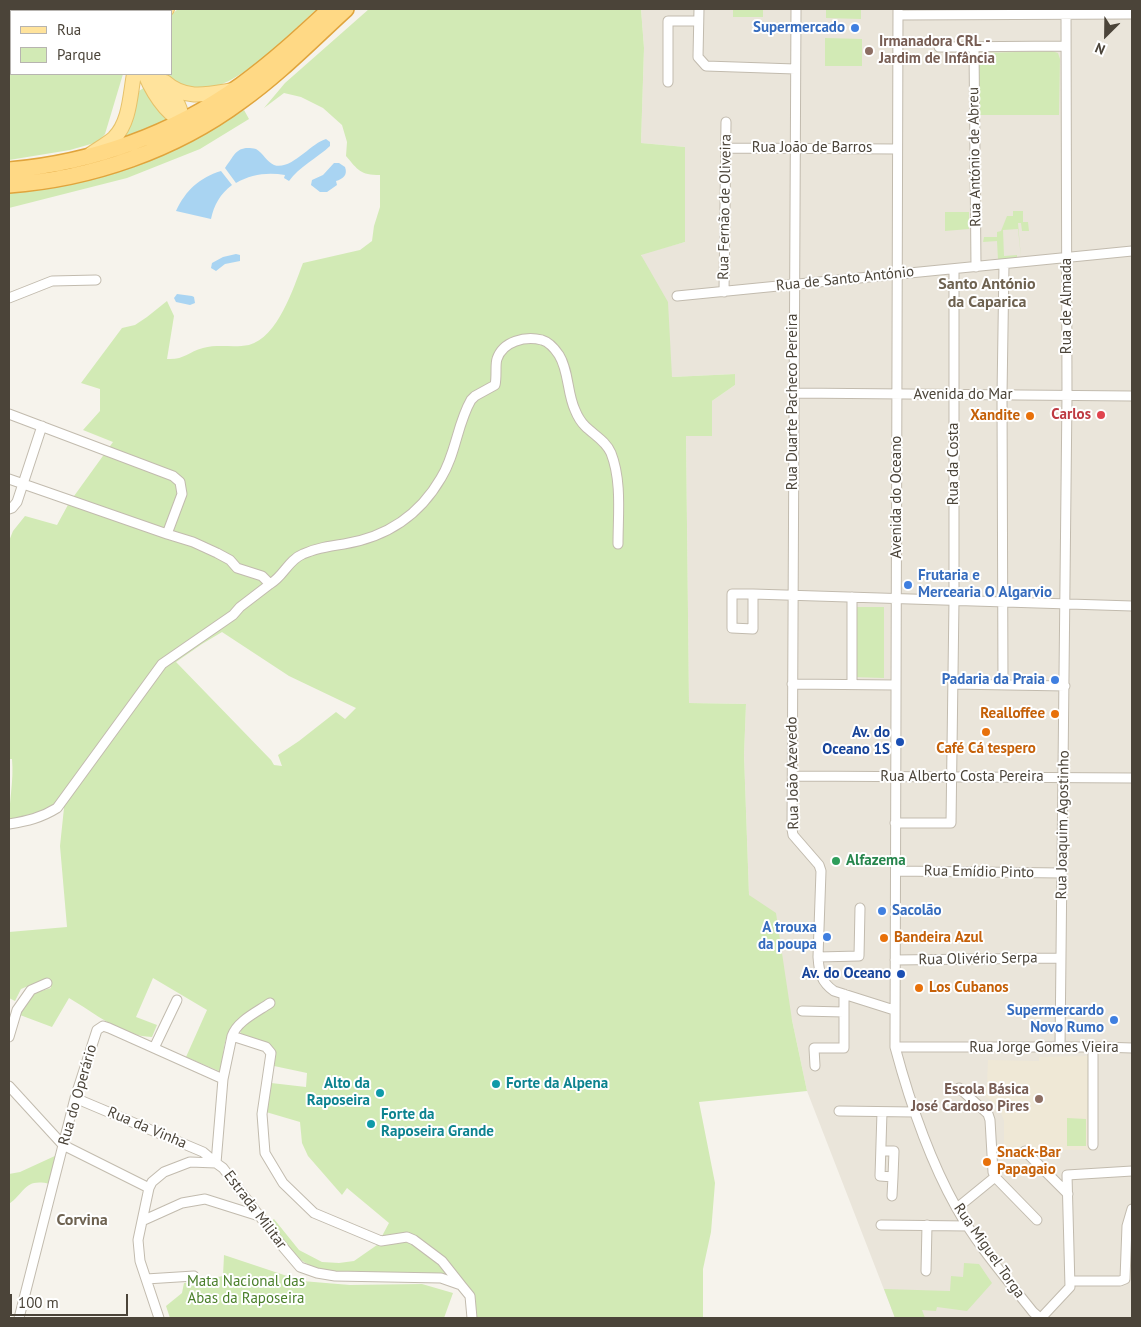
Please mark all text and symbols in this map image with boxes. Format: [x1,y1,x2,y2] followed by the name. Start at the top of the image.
[10,10,172,75] legend
[1081,10,1131,60] north arrow
[753,19,845,37] place label: Supermercado
[57,20,81,39] text: Rua
[849,22,861,34] marker: Supermercado
[879,33,995,68] place label: Irmanadora CRL - Jardim de Infância
[1092,39,1108,59] text: N
[57,45,101,64] text: Parque
[863,45,875,57] marker: Irmanadora CRL - Jardim de Infância
[965,87,985,227] street label: Rua António de Abreu
[715,134,735,280] street label: Rua Fernão de Oliveira
[752,139,872,157] street label: Rua João de Barros
[1058,258,1076,354] street label: Rua de Almada
[775,263,915,295] street label: Rua de Santo António
[938,274,1036,312] district label: Santo António da Caparica
[784,314,802,490] street label: Rua Duarte Pacheco Pereira
[913,386,1013,404] street label: Avenida do Mar
[1051,406,1091,424] place label: Carlos
[970,407,1020,425] place label: Xandite
[1095,409,1107,421] marker: Carlos
[1024,410,1036,422] marker: Xandite
[945,423,963,505] street label: Rua da Costa
[888,436,906,558] street label: Avenida do Oceano
[918,567,1052,602] place label: Frutaria e Mercearia O Algarvio
[902,579,914,591] marker: Frutaria e Mercearia O Algarvio
[942,671,1045,689] place label: Padaria da Praia
[1049,674,1061,686] marker: Padaria da Praia
[980,705,1045,723] place label: Realloffee
[1049,708,1061,720] marker: Realloffee
[783,716,803,830] street label: Rua João Azevedo
[822,724,890,759] place label: Av. do Oceano 1S
[980,726,992,738] marker: Café Cá tespero
[894,736,906,748] marker: Av. do Oceano 1S
[936,740,1036,758] place label: Café Cá tespero
[1053,750,1073,900] street label: Rua Joaquim Agostinho
[880,768,1044,786] street label: Rua Alberto Costa Pereira
[846,852,906,870] place label: Alfazema
[830,855,842,867] marker: Alfazema
[924,862,1034,882] street label: Rua Emídio Pinto
[892,902,942,920] place label: Sacolão
[876,905,888,917] marker: Sacolão
[758,919,817,954] place label: A trouxa da poupa
[894,929,983,947] place label: Bandeira Azul
[821,931,833,943] marker: A trouxa da poupa
[878,932,890,944] marker: Bandeira Azul
[918,949,1038,969] street label: Rua Olivério Serpa
[802,965,891,983] place label: Av. do Oceano
[895,968,907,980] marker: Av. do Oceano
[929,979,1009,997] place label: Los Cubanos
[913,982,925,994] marker: Los Cubanos
[1007,1002,1104,1037] place label: Supermercardo Novo Rumo
[1108,1014,1120,1026] marker: Supermercardo Novo Rumo
[969,1039,1119,1057] street label: Rua Jorge Gomes Vieira
[55,1042,101,1148] street label: Rua do Operário
[307,1075,370,1110] place label: Alto da Raposeira
[506,1075,608,1093] place label: Forte da Alpena
[490,1078,502,1090] marker: Forte da Alpena
[911,1081,1029,1116] place label: Escola Básica José Cardoso Pires
[374,1087,386,1099] marker: Alto da Raposeira
[1033,1093,1045,1105] marker: Escola Básica José Cardoso Pires
[105,1103,189,1153] street label: Rua da Vinha
[381,1106,494,1141] place label: Forte da Raposeira Grande
[365,1118,377,1130] marker: Forte da Raposeira Grande
[997,1144,1061,1179] place label: Snack-Bar Papagaio
[981,1156,993,1168] marker: Snack-Bar Papagaio
[220,1167,290,1253] street label: Estrada Militar
[950,1200,1028,1302] street label: Rua Miguel Torga
[56,1210,108,1230] district label: Corvina
[187,1273,305,1308] park label: Mata Nacional das Abas da Raposeira
[12,1284,130,1316] scale bar
[18,1293,59,1312] text: 100 m

